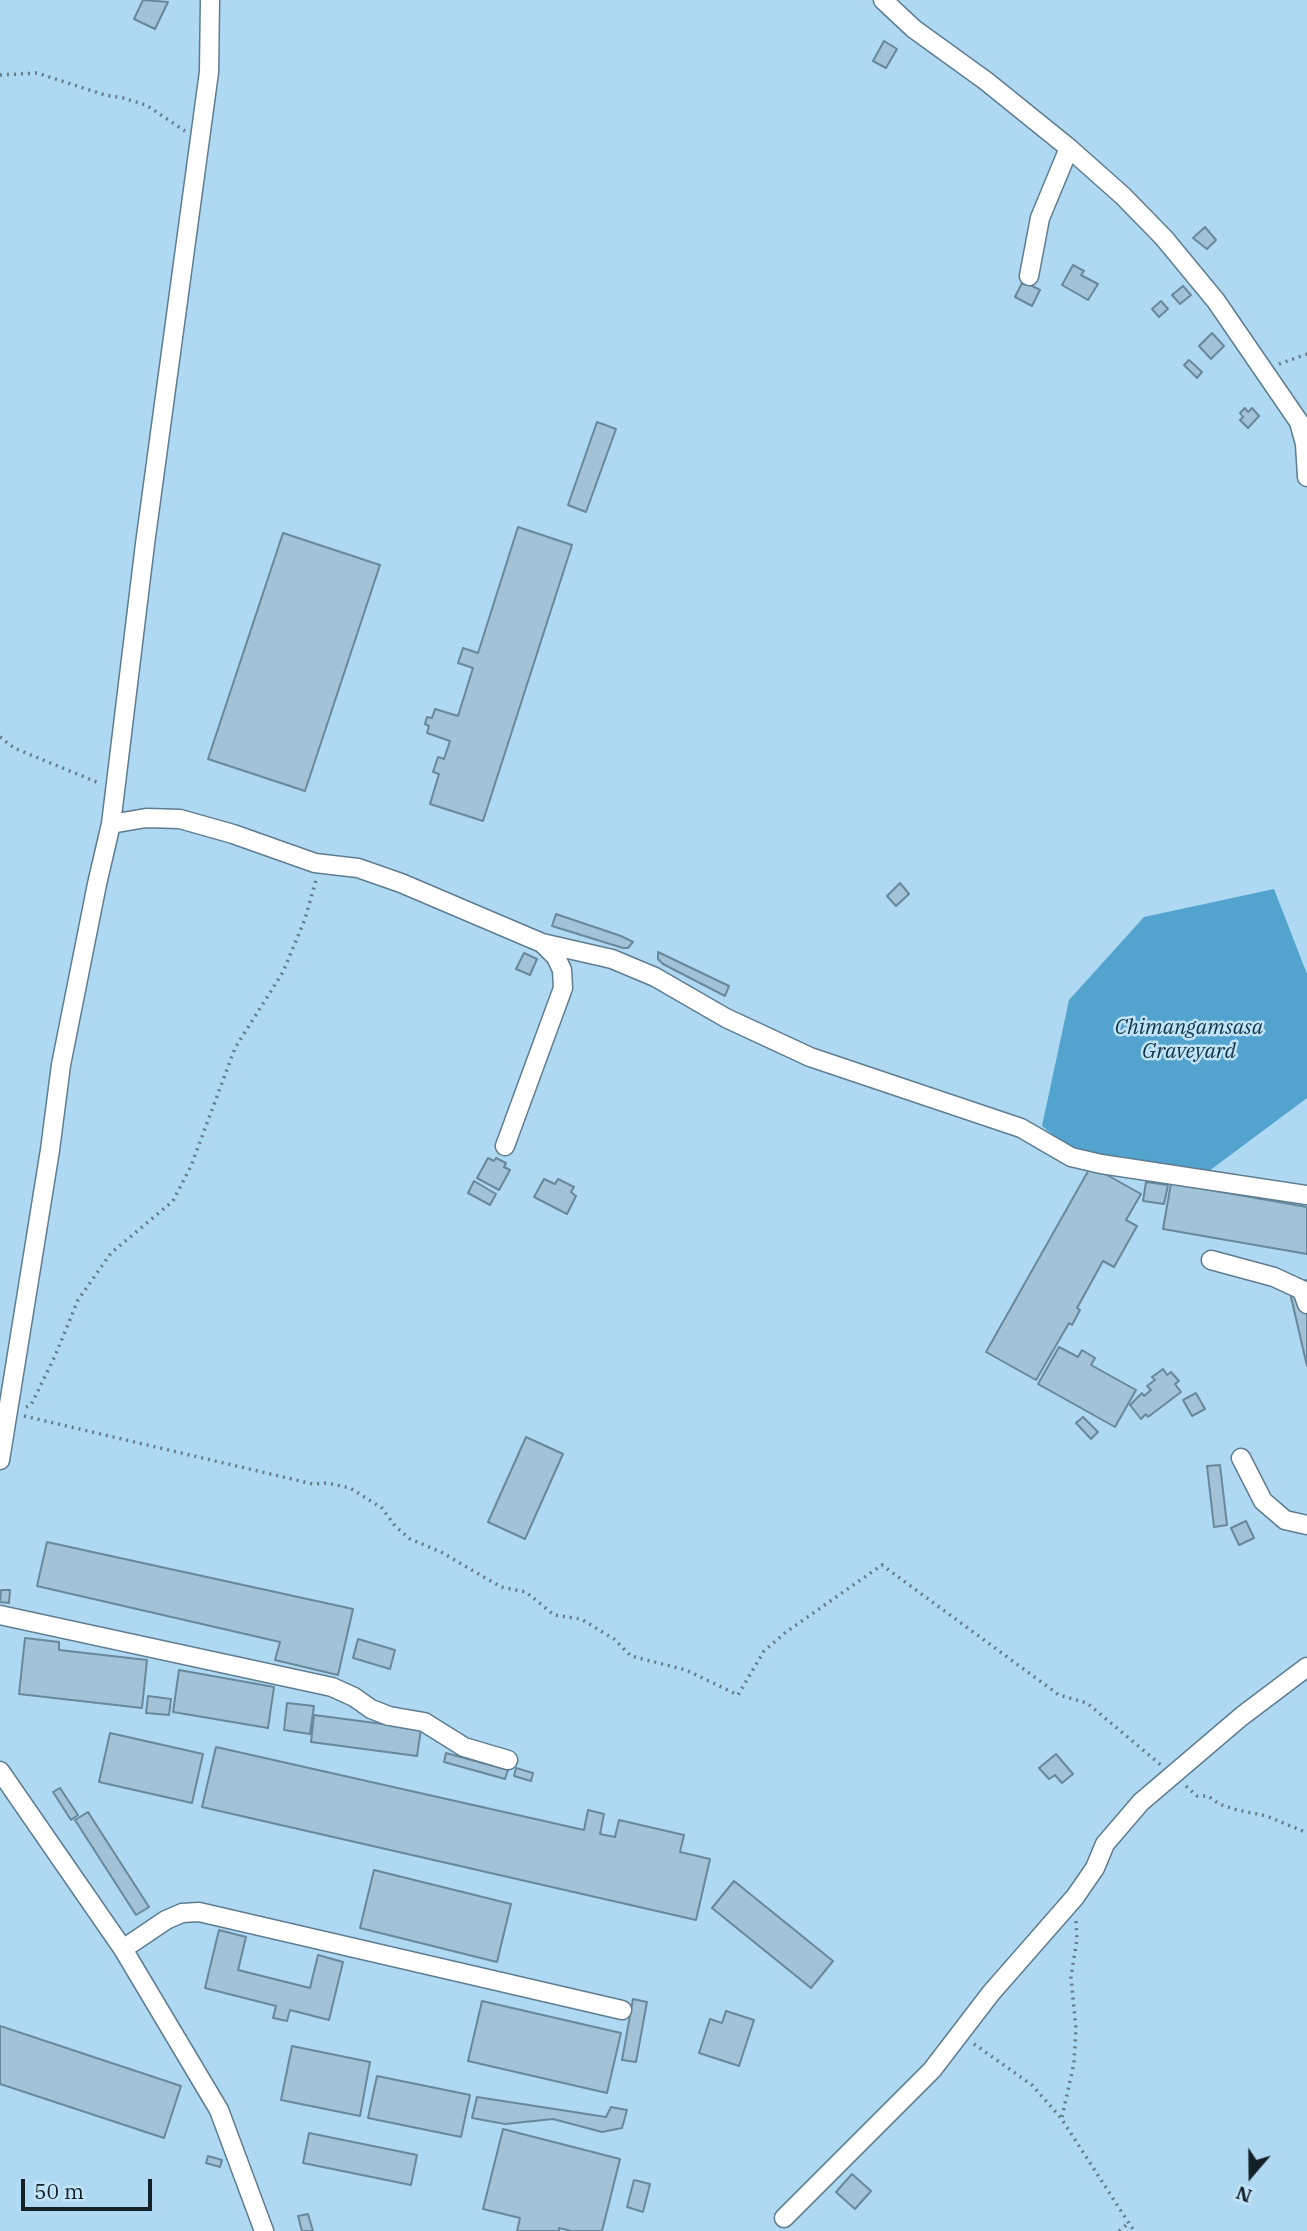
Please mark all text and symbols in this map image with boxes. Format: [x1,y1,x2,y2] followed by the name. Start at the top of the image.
[1115,1015,1263,1065] park label: Chimangamsasa Graveyard
[1216,2140,1286,2210] north arrow
[24,2164,156,2208] scale bar
[34,2177,84,2205] text: 50 m
[1233,2181,1255,2209] text: N

